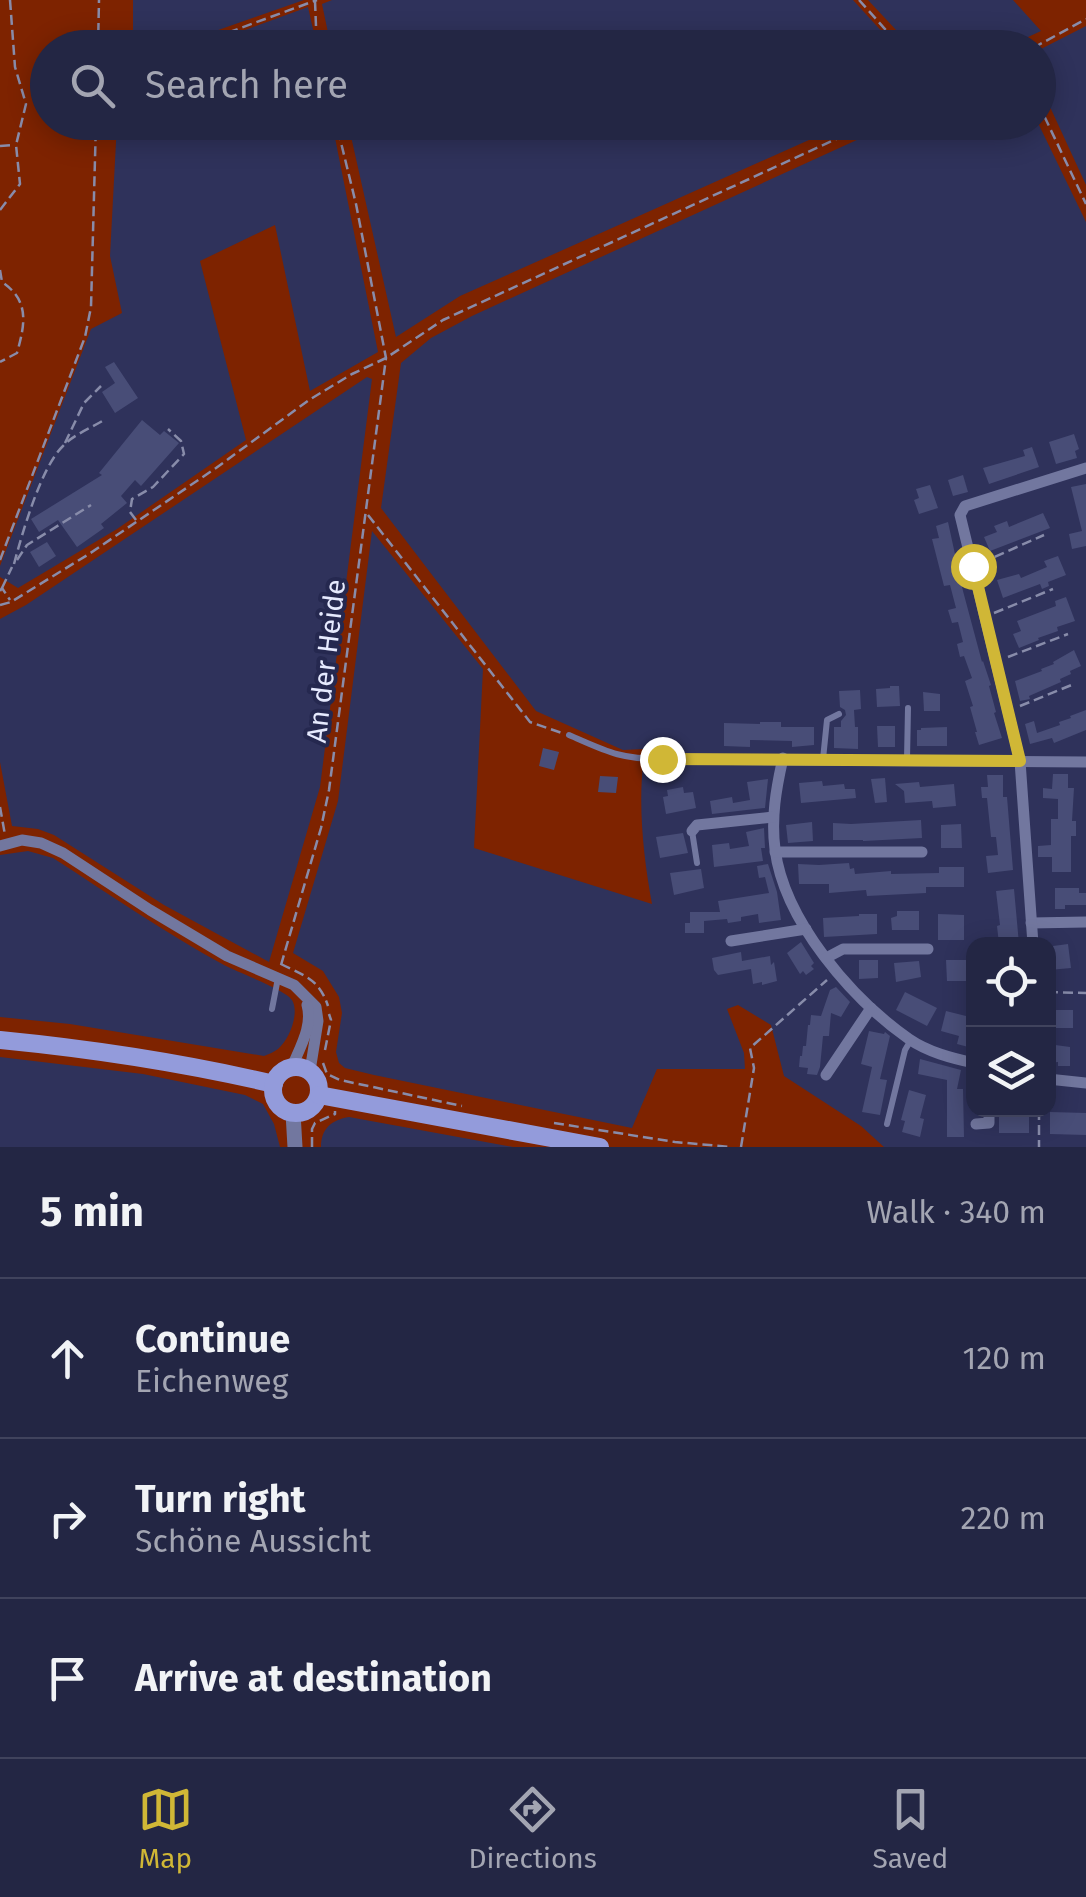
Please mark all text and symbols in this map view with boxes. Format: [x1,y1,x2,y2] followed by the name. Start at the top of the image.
[30,30,1056,140] search box
[65,58,120,113] icon: search
[145,62,348,108] text: Search here
[951,544,997,590] route start
[300,577,352,745] street label: An der Heide
[640,737,686,783] route end
[966,937,1056,1117] map controls
[966,937,1056,1027] button: locate
[966,1027,1056,1117] button: layers
[40,1187,144,1237] text: 5 min
[866,1193,1046,1231] text: Walk · 340 m
[135,1316,290,1362] text: Continue
[40,1331,95,1386] icon: ahead
[963,1339,1046,1377] text: 120 m
[135,1362,288,1400] text: Eichenweg
[135,1476,305,1522] text: Turn right
[40,1491,95,1546] icon: right
[961,1499,1046,1537] text: 220 m
[135,1522,371,1560] text: Schöne Aussicht
[40,1651,95,1706] icon: arrive
[135,1655,492,1701] text: Arrive at destination
[138,1782,193,1875] tab: Map
[468,1782,597,1875] tab: Directions
[872,1782,948,1875] tab: Saved

